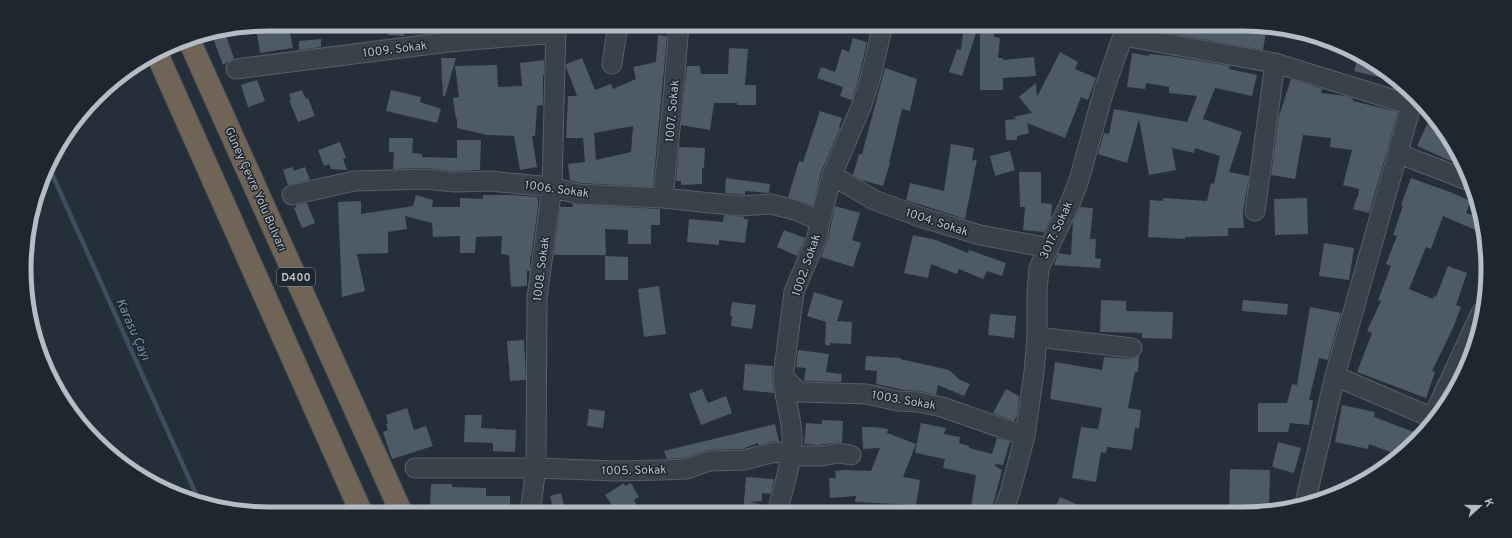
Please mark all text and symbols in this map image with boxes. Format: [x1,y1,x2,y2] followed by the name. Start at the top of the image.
[362,38,428,62] street label: 1009. Sokak
[662,79,684,143] street label: 1007. Sokak
[220,125,290,254] street label: Güney Çevre Yolu Bulvarı
[524,178,590,202] street label: 1006. Sokak
[1037,199,1077,262] street label: 3017. Sokak
[903,205,970,241] street label: 1004. Sokak
[789,232,825,299] street label: 1002. Sokak
[530,236,554,302] street label: 1008. Sokak
[277,268,315,286] road number: D400
[111,296,153,364] water label: Karasu Çayı
[870,387,937,414] street label: 1003. Sokak
[601,462,667,480] street label: 1005. Sokak
[1460,486,1500,526] north arrow
[1480,497,1496,509] text: K

